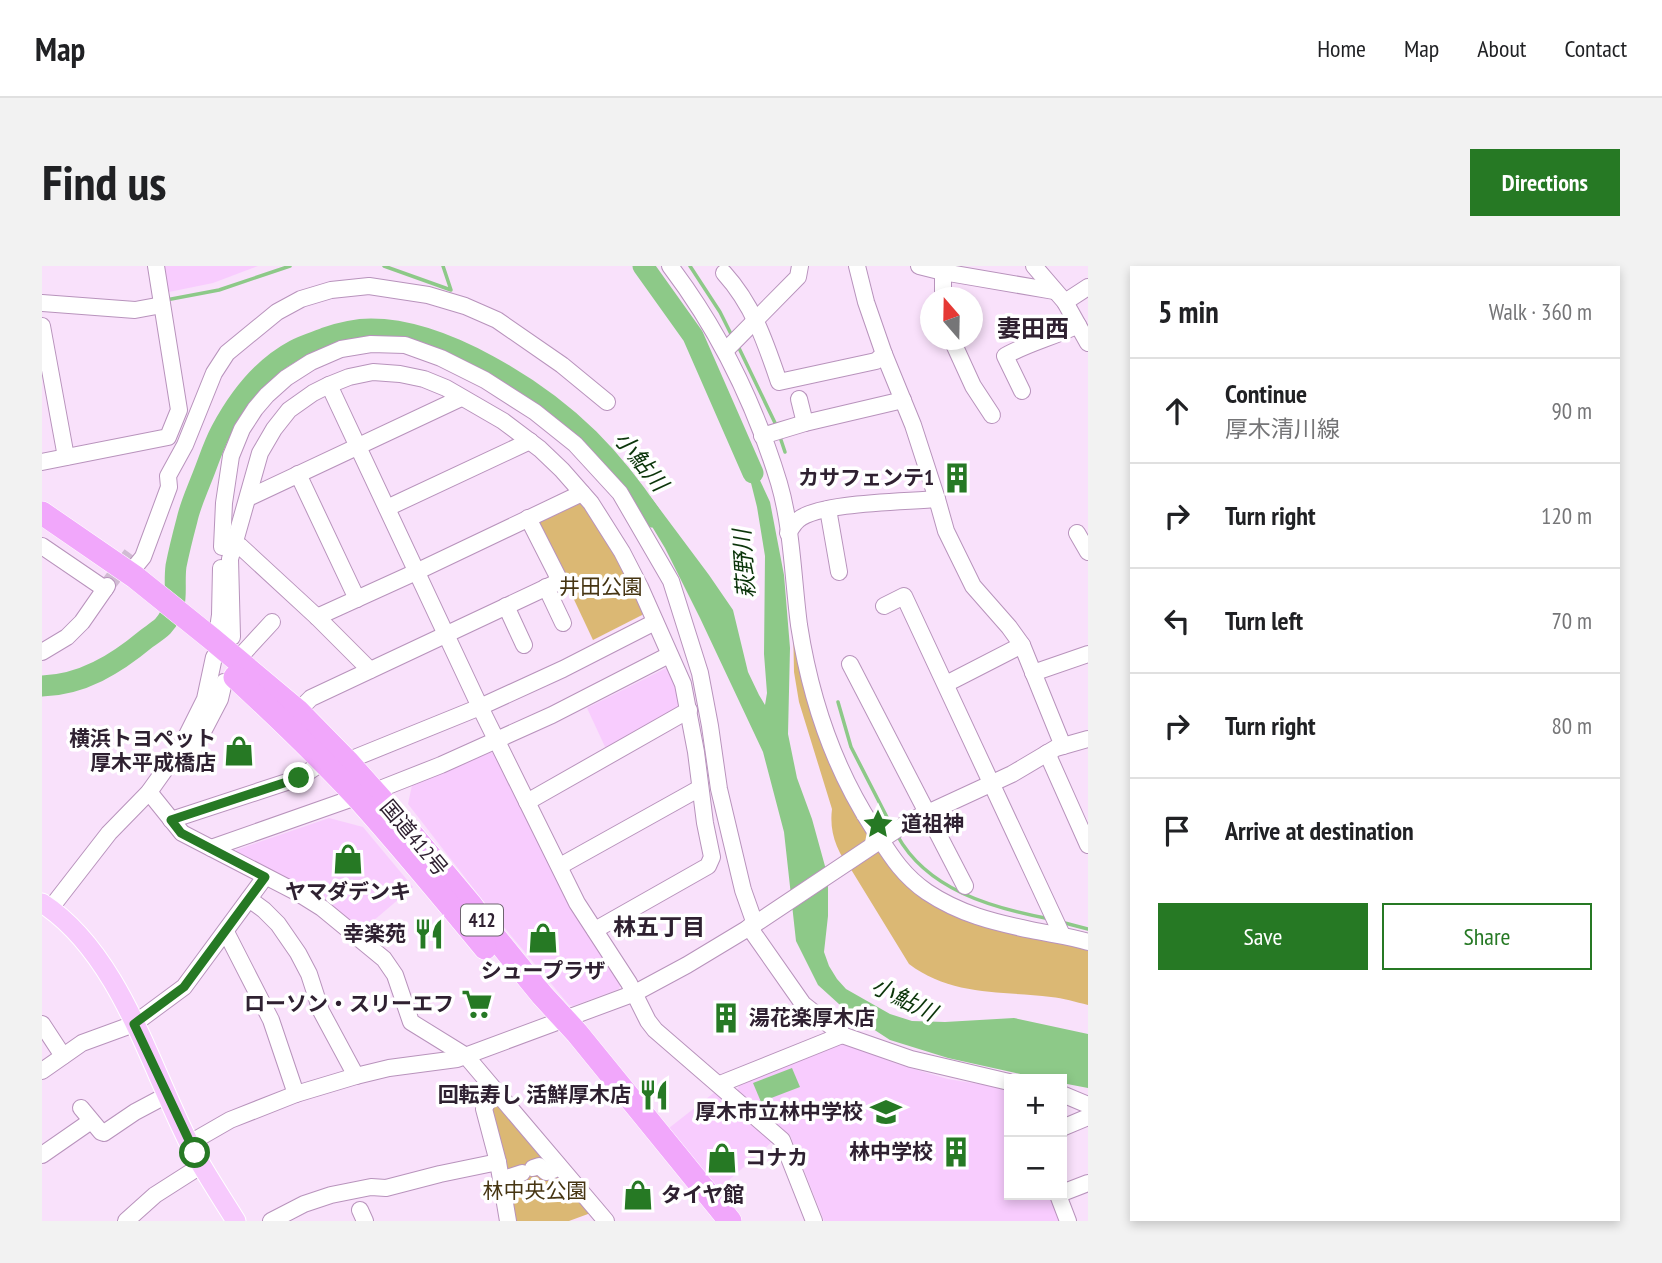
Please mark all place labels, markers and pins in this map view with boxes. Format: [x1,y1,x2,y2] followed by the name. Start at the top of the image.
[940,461,974,495] building icon: カサフェンテ1
[798,464,934,491] place label: カサフェンテ1
[69,725,216,776] place label: 横浜トヨペット 厚木平成橋店
[222,734,256,768] shop icon: 横浜トヨペット 厚木平成橋店
[861,807,895,841] place icon: 道祖神
[901,810,964,837] place label: 道祖神
[331,842,365,876] shop icon: ヤマダデンキ
[285,878,411,905] place label: ヤマダデンキ
[412,917,446,951] restaurant icon: 幸楽苑
[343,920,406,947] place label: 幸楽苑
[526,921,560,955] shop icon: シュープラザ
[481,957,605,984] place label: シュープラザ
[460,987,494,1021] supermarket icon: ローソン・スリーエフ
[244,990,454,1017] place label: ローソン・スリーエフ
[709,1001,743,1035] building icon: 湯花楽厚木店
[749,1004,875,1031] place label: 湯花楽厚木店
[637,1078,671,1112] restaurant icon: 回転寿し 活鮮厚木店
[438,1081,631,1108] place label: 回転寿し 活鮮厚木店
[869,1095,903,1129] school or university icon: 厚木市立林中学校
[695,1098,863,1125] place label: 厚木市立林中学校
[939,1135,973,1169] building icon: 林中学校
[849,1138,933,1165] place label: 林中学校
[705,1141,739,1175] shop icon: コナカ
[745,1144,808,1171] place label: コナカ
[621,1178,655,1212] shop icon: タイヤ館
[661,1181,744,1208] place label: タイヤ館

